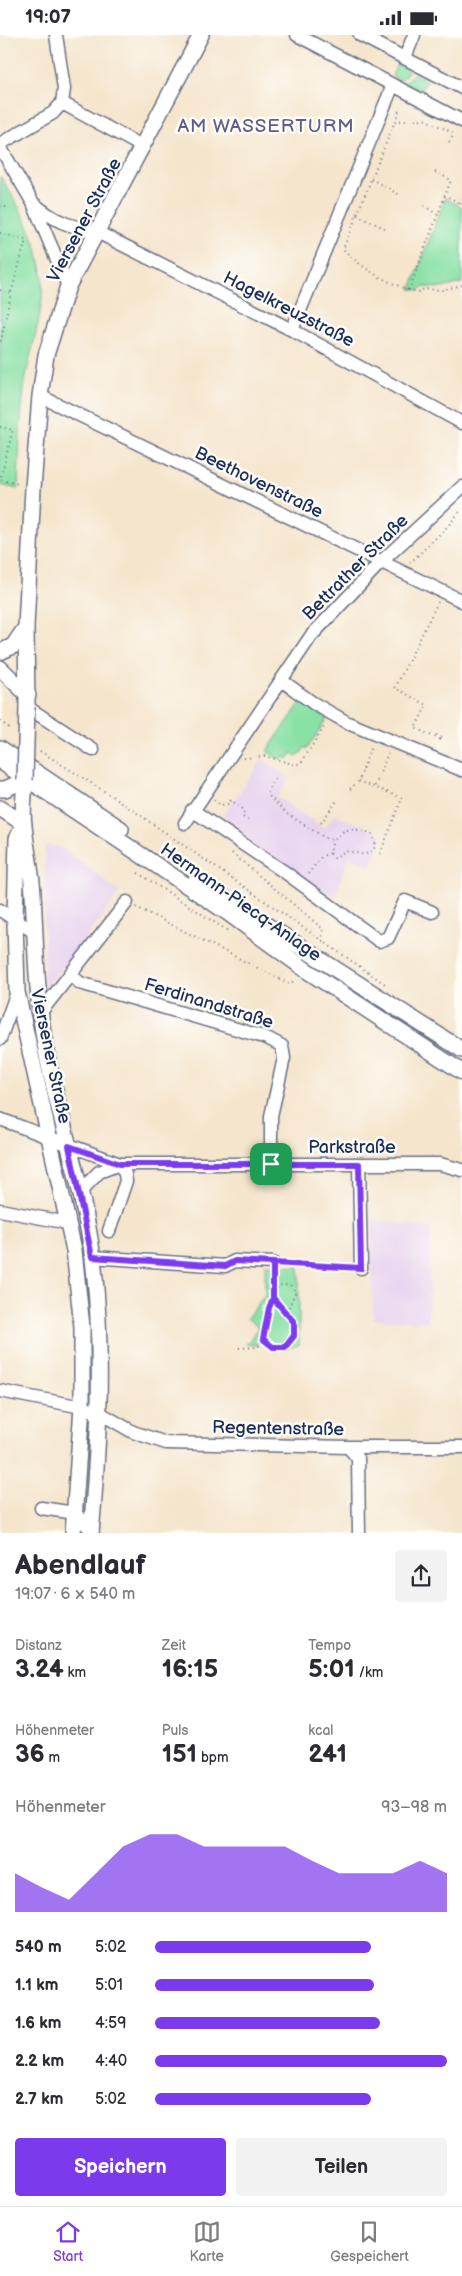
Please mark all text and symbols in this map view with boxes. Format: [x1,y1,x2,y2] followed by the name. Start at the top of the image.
[25,6,71,29] text: 19:07
[177,115,355,138] district label: AM WASSERTURM
[43,154,126,286] street label: Viersener Straße
[220,267,358,352] street label: Hagelkreuzstraße
[191,442,327,523] street label: Beethovenstraße
[298,510,413,625] street label: Bettrather Straße
[156,839,325,966] street label: Hermann-Piecq-Anlage
[142,974,276,1033] street label: Ferdinandstraße
[26,987,75,1126] street label: Viersener Straße
[308,1137,396,1158] street label: Parkstraße
[250,1143,292,1185] pin
[257,1150,285,1178] icon: arrive
[212,1417,344,1440] street label: Regentenstraße
[15,1549,146,1582] text: Abendlauf
[395,1550,447,1602] button: share
[15,1585,135,1604] text: 19:07 · 6 × 540 m
[15,1637,62,1654] text: Distanz
[162,1637,186,1654] text: Zeit
[308,1637,351,1654] text: Tempo
[15,1654,64,1685] text: 3.24
[162,1654,218,1685] text: 16:15
[308,1654,355,1685] text: 5:01
[64,1664,86,1681] text: km
[355,1664,383,1681] text: /km
[15,1722,94,1739] text: Höhenmeter
[162,1722,188,1739] text: Puls
[308,1722,333,1739] text: kcal
[15,1739,45,1770] text: 36
[162,1739,197,1770] text: 151
[308,1739,347,1770] text: 241
[45,1749,60,1766] text: m
[197,1749,229,1766] text: bpm
[15,1798,105,1817] text: Höhenmeter
[381,1798,447,1817] text: 93–98 m
[15,1938,62,1957] text: 540 m
[95,1938,126,1957] text: 5:02
[15,1976,58,1995] text: 1.1 km
[95,1976,123,1995] text: 5:01
[15,2014,61,2033] text: 1.6 km
[95,2014,126,2033] text: 4:59
[15,2052,64,2071] text: 2.2 km
[95,2052,127,2071] text: 4:40
[15,2090,63,2109] text: 2.7 km
[95,2090,126,2109] text: 5:02
[15,2138,226,2196] button: Speichern
[236,2138,447,2196] button: Teilen
[53,2218,83,2265] tab: Start
[190,2218,224,2265] tab: Karte
[330,2218,409,2265] tab: Gespeichert

